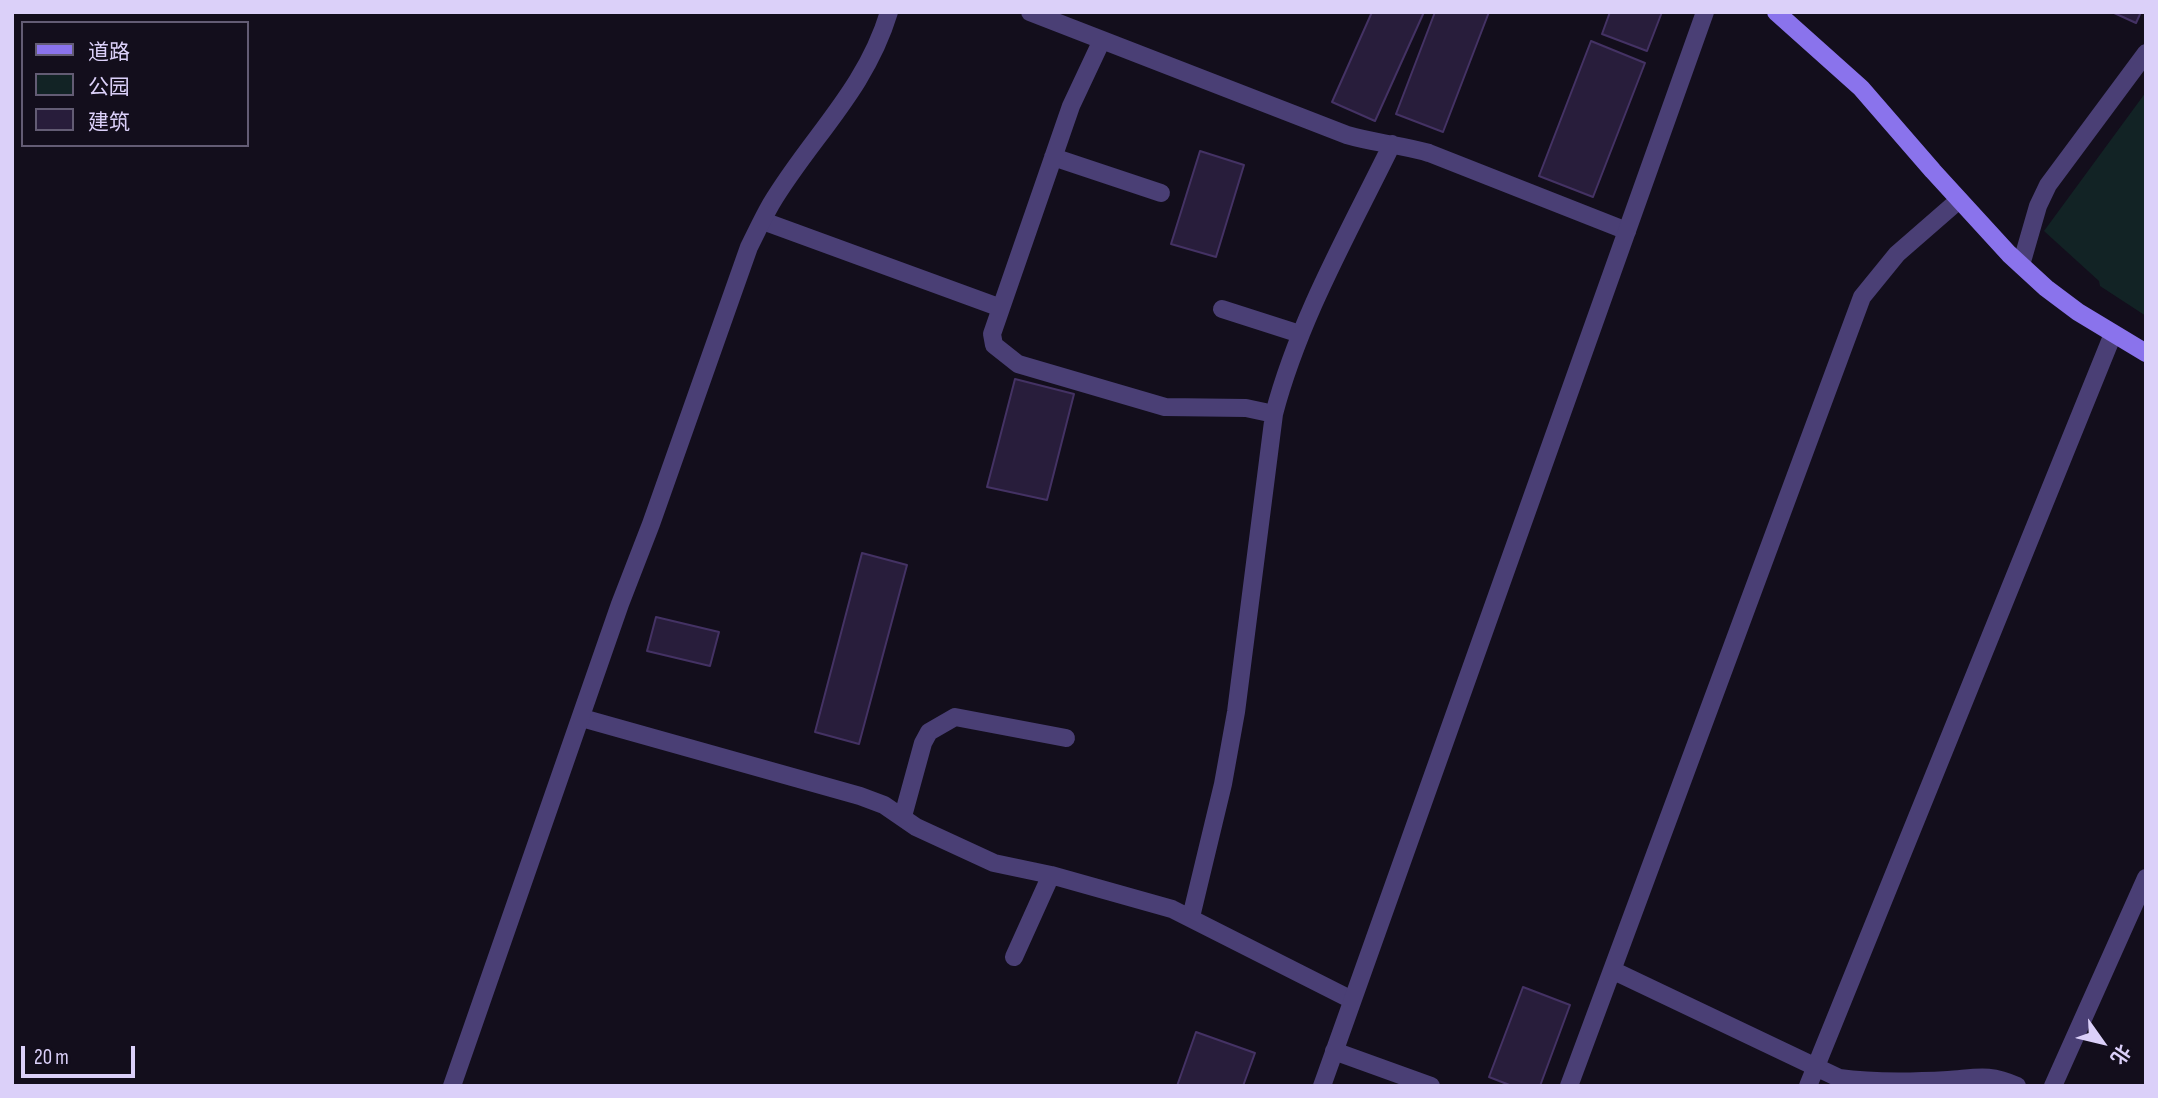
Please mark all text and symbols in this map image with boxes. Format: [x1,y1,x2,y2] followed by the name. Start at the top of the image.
[21,21,248,147] legend
[88,40,130,65] text: 道路
[88,75,130,100] text: 公园
[88,110,130,135] text: 建筑
[2067,1007,2137,1077] north arrow
[24,1032,138,1076] scale bar
[2105,1040,2135,1068] text: 北
[34,1045,69,1070] text: 20 m

